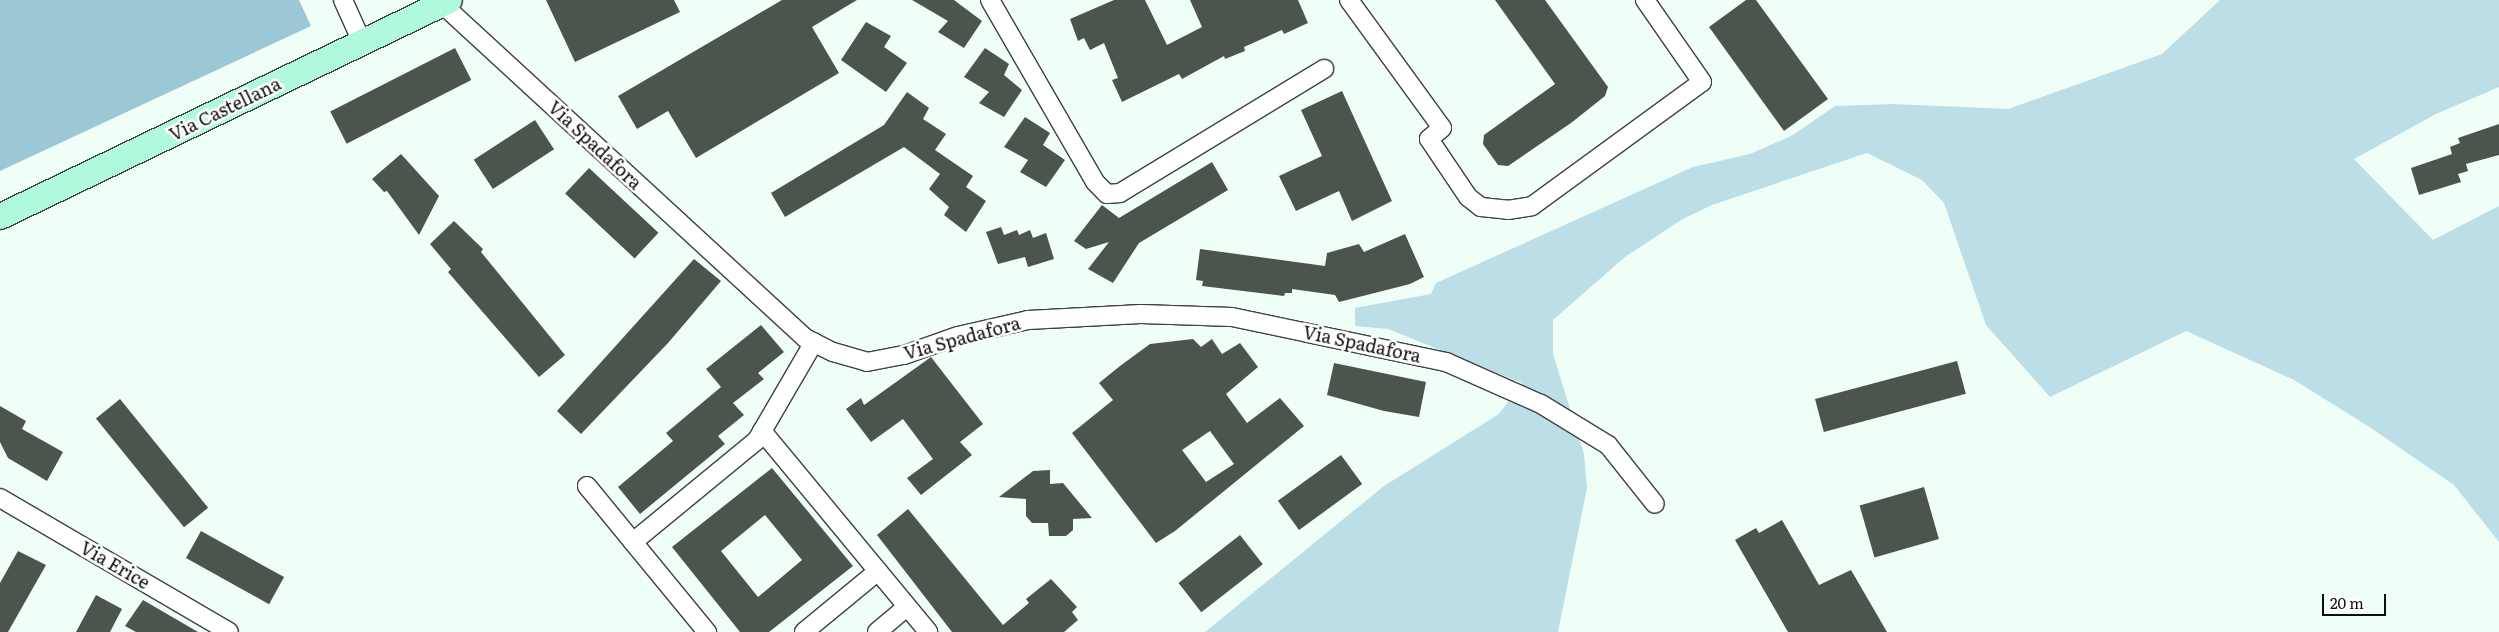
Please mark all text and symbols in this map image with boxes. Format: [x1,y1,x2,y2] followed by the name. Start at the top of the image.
[166,73,284,145] street label: Via Castellana
[544,96,646,194] street label: Via Spadafora
[901,312,1023,364] street label: Via Spadafora
[1301,321,1423,367] street label: Via Spadafora
[76,537,154,593] street label: Via Erice
[2324,584,2388,616] scale bar
[2330,591,2364,614] text: 20 m

